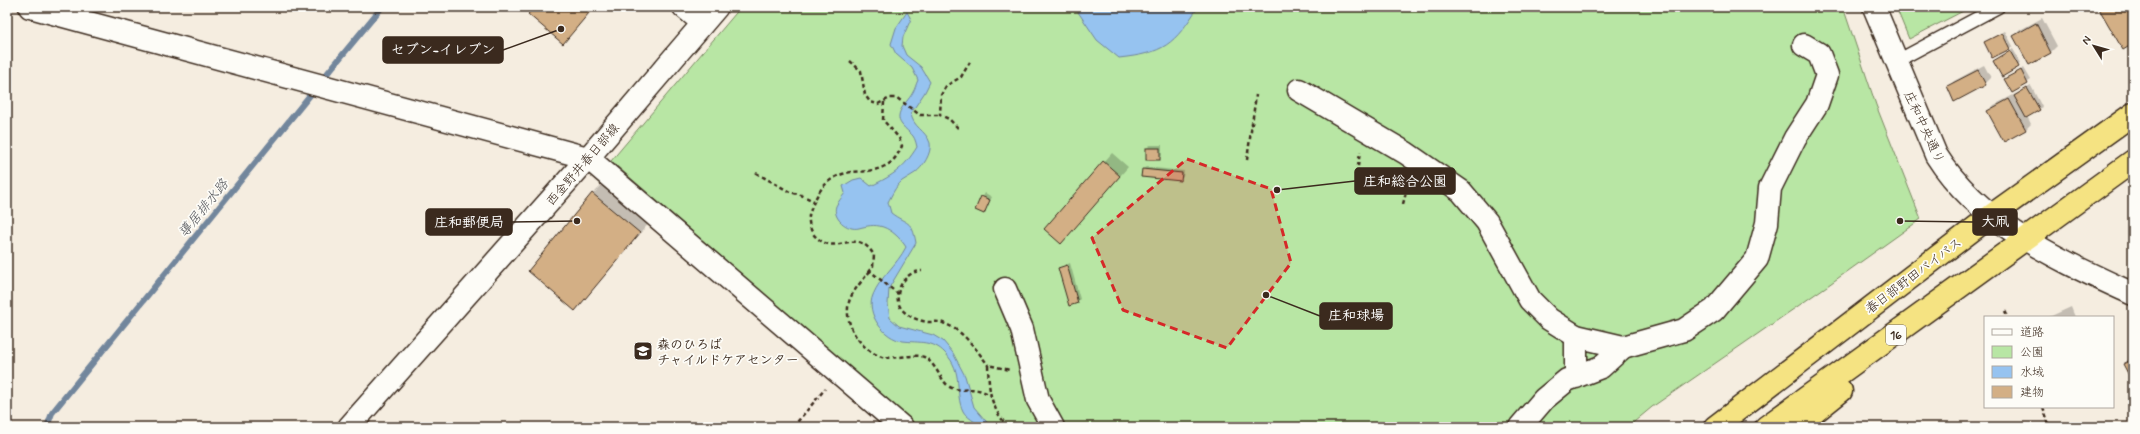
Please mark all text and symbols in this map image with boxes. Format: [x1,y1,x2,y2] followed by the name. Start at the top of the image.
[2074,26,2114,66] north arrow
[2079,33,2095,48] text: N
[383,37,503,63] callout: セブン-イレブン
[391,41,495,59] text: セブン-イレブン
[1899,89,1948,167] street label: 庄和中央通り
[543,119,624,210] street label: 西金野井春日部線
[1355,168,1455,194] callout: 庄和総合公園
[1363,173,1447,191] text: 庄和総合公園
[175,175,233,241] water label: 導居排水路
[426,209,512,235] callout: 庄和郵便局
[1973,209,2017,235] callout: 大凧
[1981,213,2009,231] text: 大凧
[434,214,504,232] text: 庄和郵便局
[1862,234,1966,318] street label: 春日部野田バイパス
[1320,303,1392,329] callout: 庄和球場
[1328,307,1384,325] text: 庄和球場
[1984,316,2114,408] legend
[1886,325,1906,345] road number: 16
[2020,325,2044,341] text: 道路
[657,337,799,369] place label: 森のひろば チャイルドケアセンター
[632,340,654,362] school or university icon: 森のひろば チャイルドケアセンター
[2020,345,2044,361] text: 公園
[2020,365,2044,381] text: 水域
[2020,385,2044,401] text: 建物

